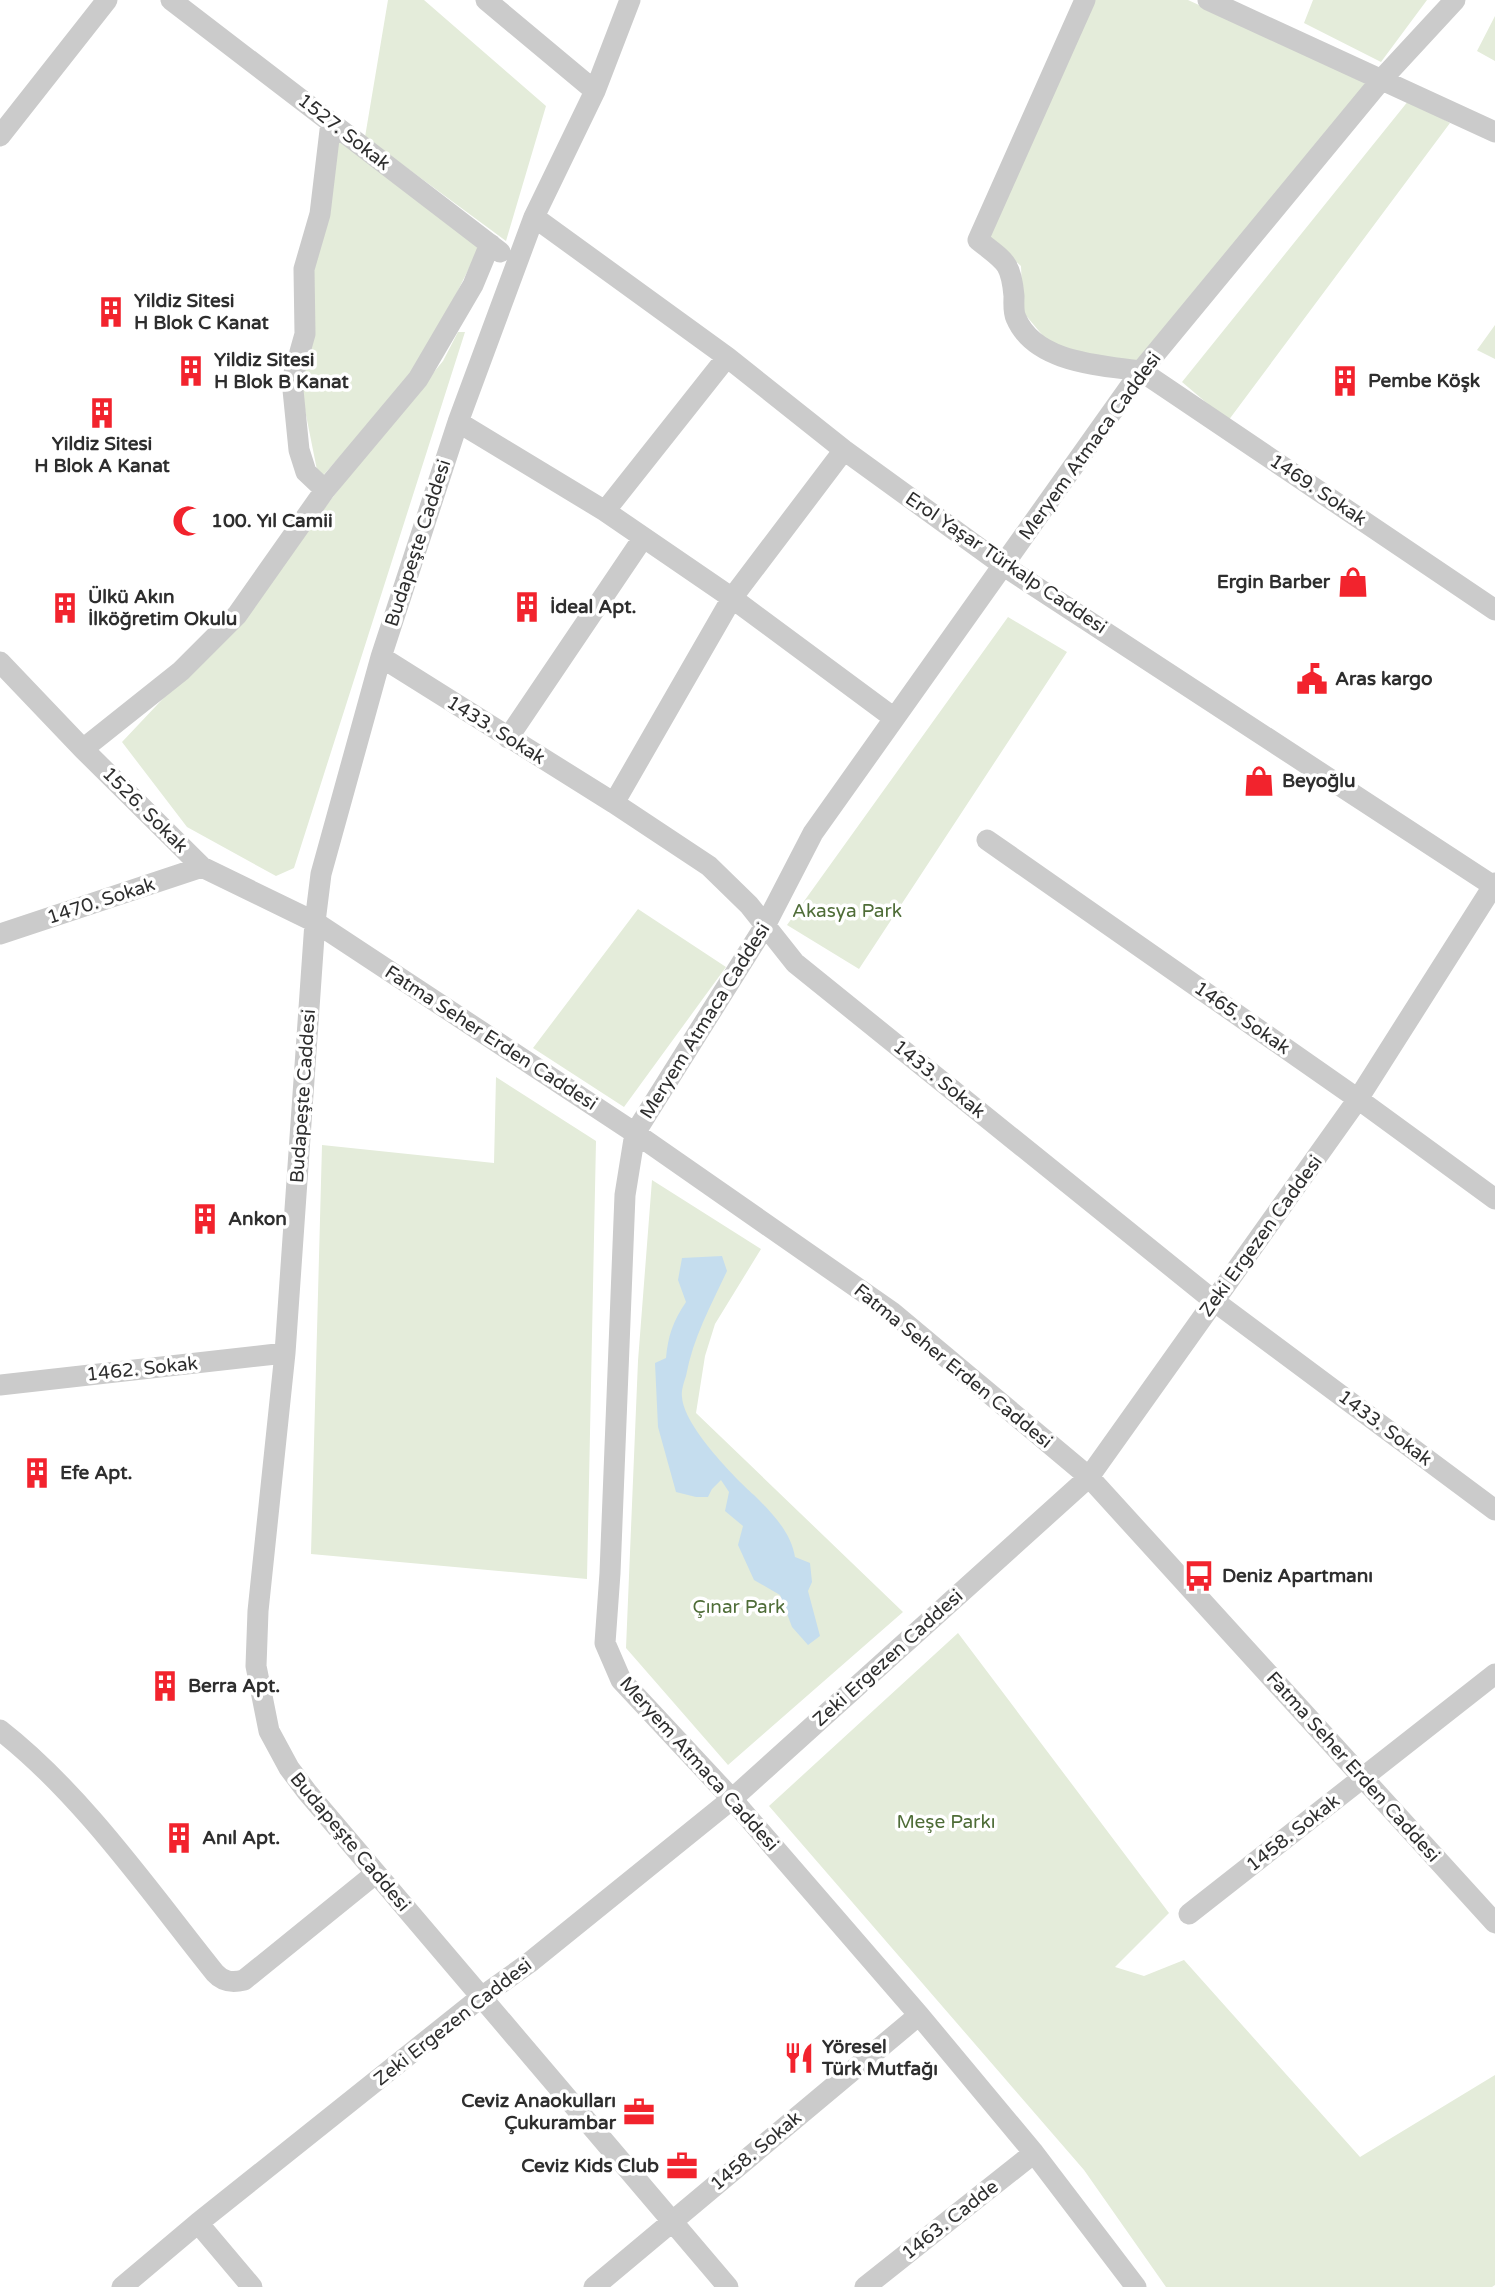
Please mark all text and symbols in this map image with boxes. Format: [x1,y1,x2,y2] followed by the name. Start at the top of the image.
[293,89,395,175] street label: 1527. Sokak
[134,290,269,334] place label: Yildiz Sitesi H Blok C Kanat
[94,295,128,329] building icon: Yildiz Sitesi H Blok C Kanat
[1014,348,1166,544] street label: Meryem Atmaca Caddesi
[214,349,349,393] place label: Yildiz Sitesi H Blok B Kanat
[174,354,208,388] building icon: Yildiz Sitesi H Blok B Kanat
[1328,364,1362,398] building icon: Pembe Köşk
[1368,370,1481,393] place label: Pembe Köşk
[85,396,119,430] building icon: Yildiz Sitesi H Blok A Kanat
[34,433,171,477] place label: Yildiz Sitesi H Blok A Kanat
[1265,450,1371,530] street label: 1469. Sokak
[381,457,455,629] street label: Budapeşte Caddesi
[901,487,1111,639] street label: Erol Yaşar Türkalp Caddesi
[171,504,205,538] mosque icon: 100. Yıl Camii
[211,510,333,532] place label: 100. Yıl Camii
[1336,565,1370,599] shop icon: Ergin Barber
[1217,571,1331,594] place label: Ergin Barber
[88,585,237,631] place label: Ülkü Akın İlköğretim Okulu
[510,590,544,624] building icon: İdeal Apt.
[48,591,82,625] building icon: Ülkü Akın İlköğretim Okulu
[550,596,636,619] place label: İdeal Apt.
[1295,662,1329,696] public building icon: Aras kargo
[1335,668,1432,691] place label: Aras kargo
[443,691,549,769] street label: 1433. Sokak
[98,763,192,857] street label: 1526. Sokak
[1242,764,1276,798] shop icon: Beyoğlu
[1282,770,1356,793] place label: Beyoğlu
[44,873,158,929] street label: 1470. Sokak
[792,900,902,922] park label: Akasya Park
[636,919,774,1123] street label: Meryem Atmaca Caddesi
[381,961,601,1115] street label: Fatma Seher Erden Caddesi
[1190,977,1294,1059] street label: 1465. Sokak
[286,1008,320,1184] street label: Budapeşte Caddesi
[889,1035,989,1123] street label: 1433. Sokak
[1195,1151,1327,1321] street label: Zeki Ergezen Caddesi
[188,1202,222,1236] building icon: Ankon
[228,1208,287,1230] place label: Ankon
[849,1279,1057,1453] street label: Fatma Seher Erden Caddesi
[85,1352,199,1386] street label: 1462. Sokak
[1334,1385,1436,1471] street label: 1433. Sokak
[20,1456,54,1490] building icon: Efe Apt.
[60,1462,133,1485] place label: Efe Apt.
[1182,1559,1216,1593] bus stop icon: Deniz Apartmanı
[1222,1565,1373,1588] place label: Deniz Apartmanı
[809,1585,967,1731] street label: Zeki Ergezen Caddesi
[693,1596,785,1618] park label: Çınar Park
[1262,1667,1444,1867] street label: Fatma Seher Erden Caddesi
[148,1669,182,1703] building icon: Berra Apt.
[615,1672,783,1856] street label: Meryem Atmaca Caddesi
[188,1675,280,1698] place label: Berra Apt.
[286,1768,414,1916] street label: Budapeşte Caddesi
[1242,1790,1344,1876] street label: 1458. Sokak
[897,1811,995,1833] park label: Meşe Parkı
[162,1821,196,1855] building icon: Anıl Apt.
[202,1827,280,1850] place label: Anıl Apt.
[370,1954,536,2090] street label: Zeki Ergezen Caddesi
[821,2036,938,2081] place label: Yöresel Türk Mutfağı
[782,2041,816,2075] restaurant icon: Yöresel Türk Mutfağı
[461,2090,617,2135] place label: Ceviz Anaokulları Çukurambar
[622,2095,656,2129] office icon: Ceviz Anaokulları Çukurambar
[706,2107,806,2195] street label: 1458. Sokak
[665,2149,699,2183] office icon: Ceviz Kids Club
[521,2155,659,2177] place label: Ceviz Kids Club
[897,2176,1003,2264] street label: 1463. Cadde

